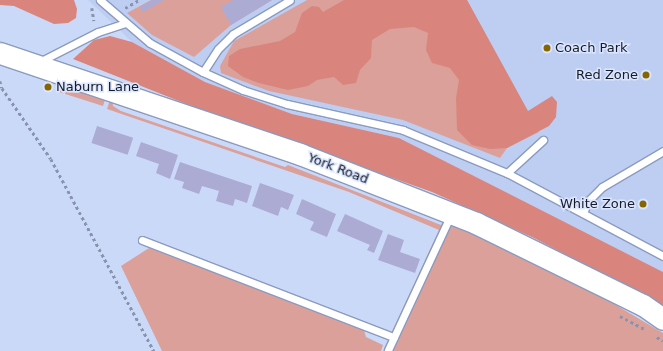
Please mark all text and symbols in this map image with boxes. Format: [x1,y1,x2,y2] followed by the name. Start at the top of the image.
[555,40,628,56] place label: Coach Park
[542,43,552,53] marker: Coach Park
[576,67,638,83] place label: Red Zone
[641,70,651,80] marker: Red Zone
[56,79,139,95] place label: Naburn Lane
[43,82,53,92] marker: Naburn Lane
[305,150,371,188] street label: York Road
[560,196,635,212] place label: White Zone
[638,199,648,209] marker: White Zone

